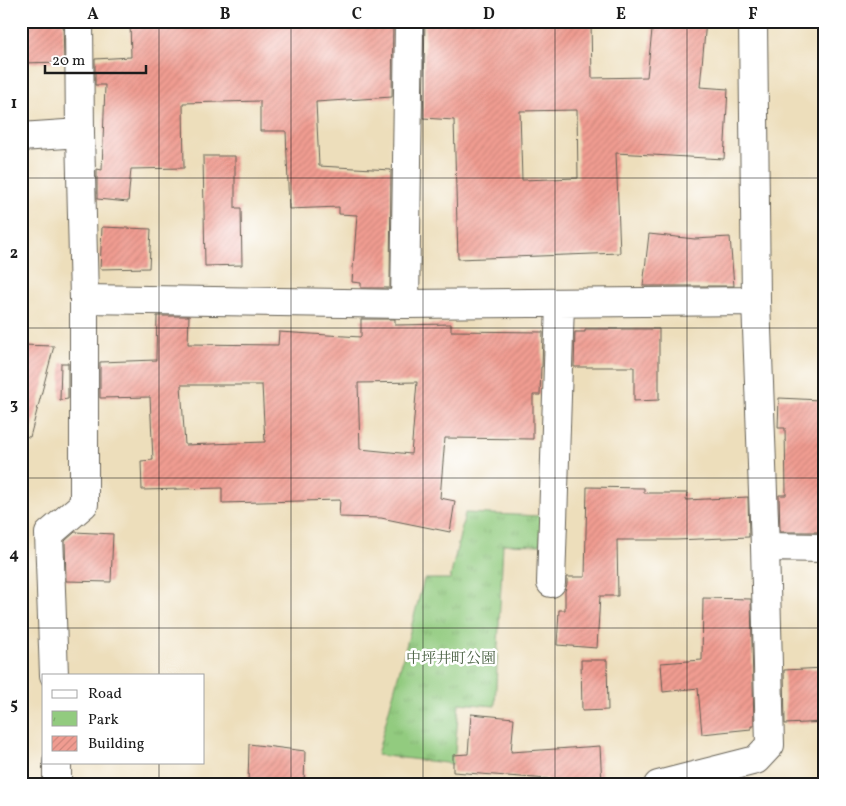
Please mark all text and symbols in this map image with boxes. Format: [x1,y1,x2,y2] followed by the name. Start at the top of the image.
[87,4,99,26] text: A
[220,4,231,26] text: B
[352,4,362,26] text: C
[483,4,495,26] text: D
[616,4,626,26] text: E
[748,4,758,26] text: F
[45,42,146,74] scale bar
[52,51,85,72] text: 20 m
[11,93,17,115] text: 1
[10,243,18,265] text: 2
[10,394,18,416] text: 3
[9,544,19,566] text: 4
[406,649,496,670] park label: 中坪井町公園
[42,674,205,764] legend
[88,684,122,705] text: Road
[10,694,18,716] text: 5
[88,710,119,731] text: Park
[88,734,145,755] text: Building

